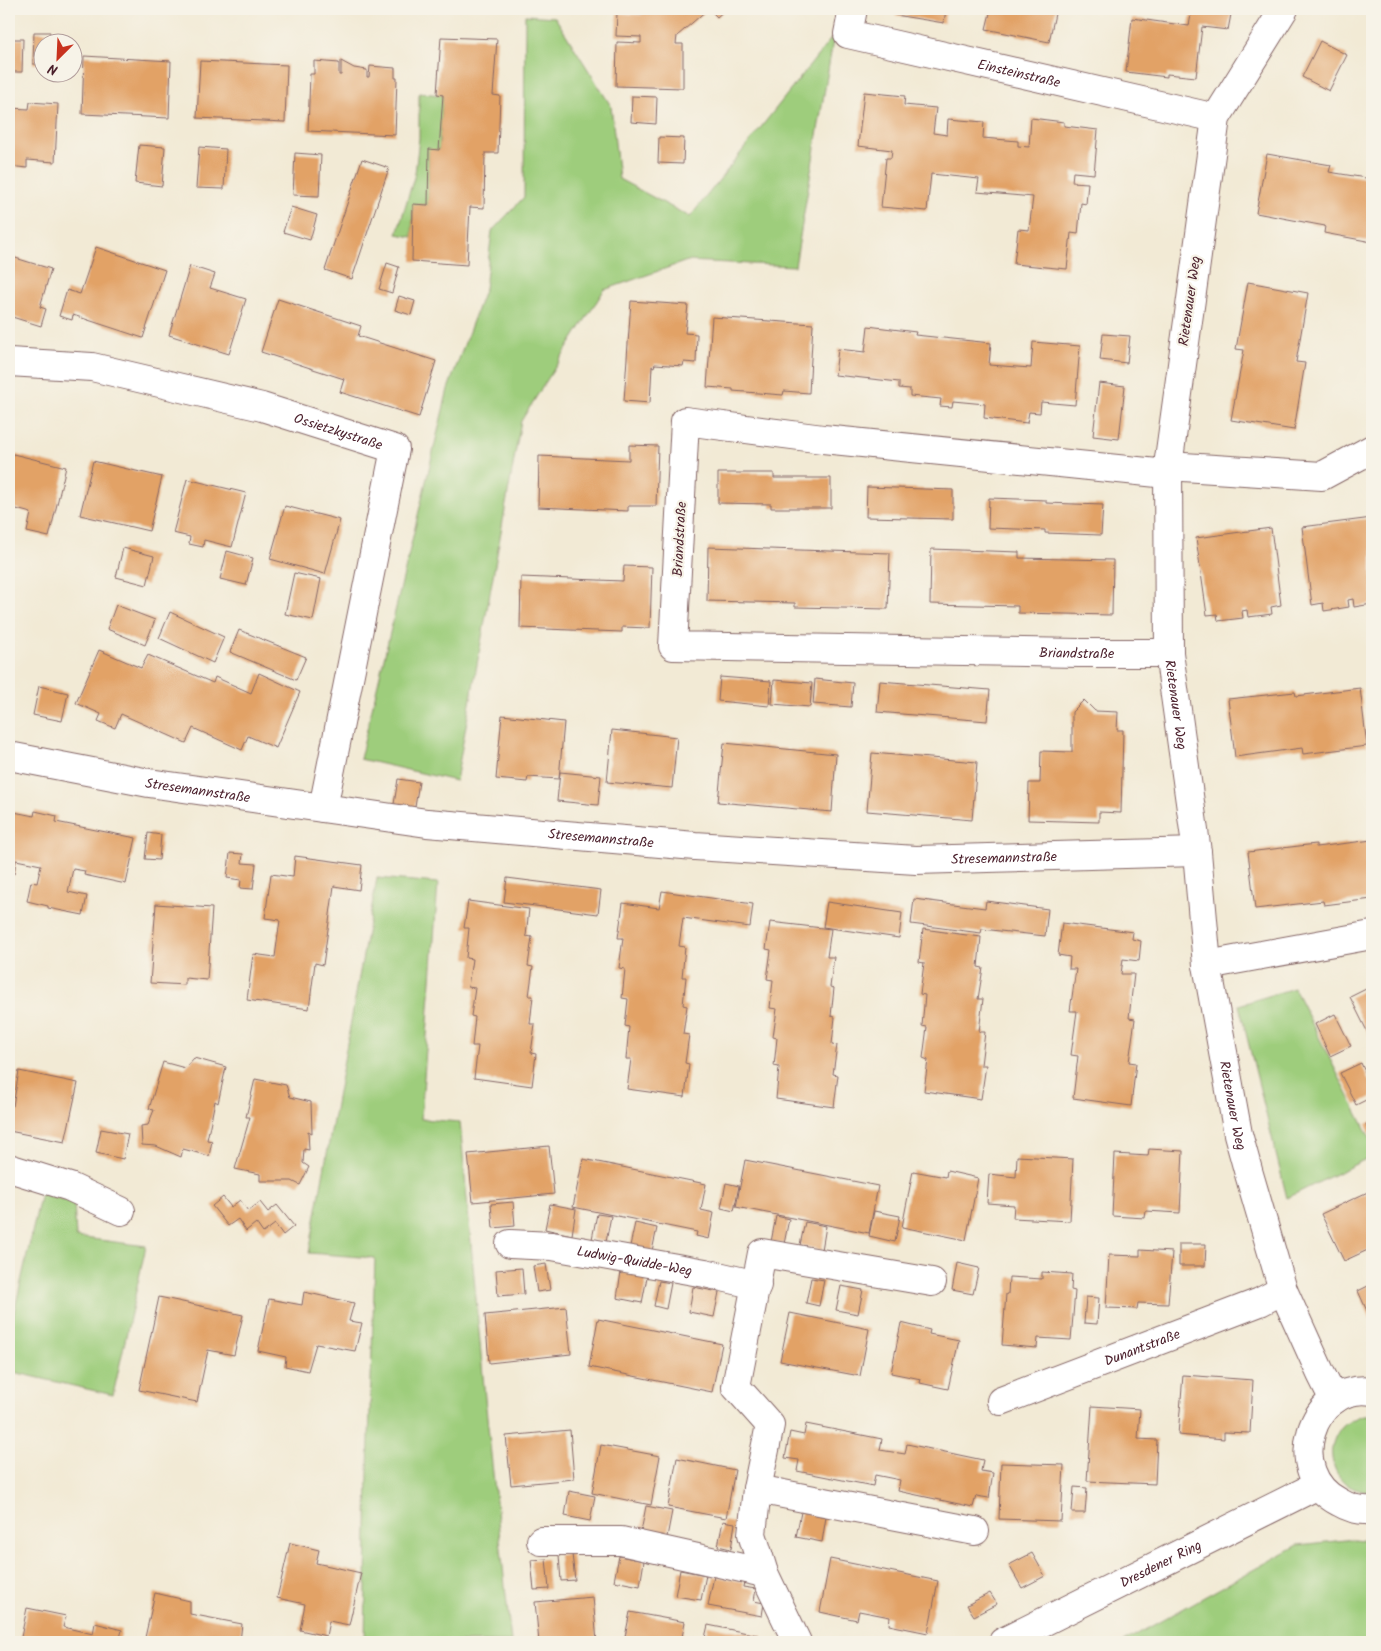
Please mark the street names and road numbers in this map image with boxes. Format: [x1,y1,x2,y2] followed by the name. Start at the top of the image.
[975,54,1063,94] street label: Einsteinstraße
[1173,255,1207,348] street label: Rietenauer Weg
[291,408,386,457] street label: Ossietzkystraße
[667,500,693,577] street label: Briandstraße
[1039,642,1115,665] street label: Briandstraße
[1158,658,1193,751] street label: Rietenauer Weg
[144,773,252,810] street label: Stresemannstraße
[547,823,655,854] street label: Stresemannstraße
[951,846,1058,871] street label: Stresemannstraße
[1213,1059,1252,1153] street label: Rietenauer Weg
[575,1241,694,1283] street label: Ludwig-Quidde-Weg
[1101,1323,1184,1373] street label: Dunantstraße
[1116,1535,1206,1594] street label: Dresdener Ring

